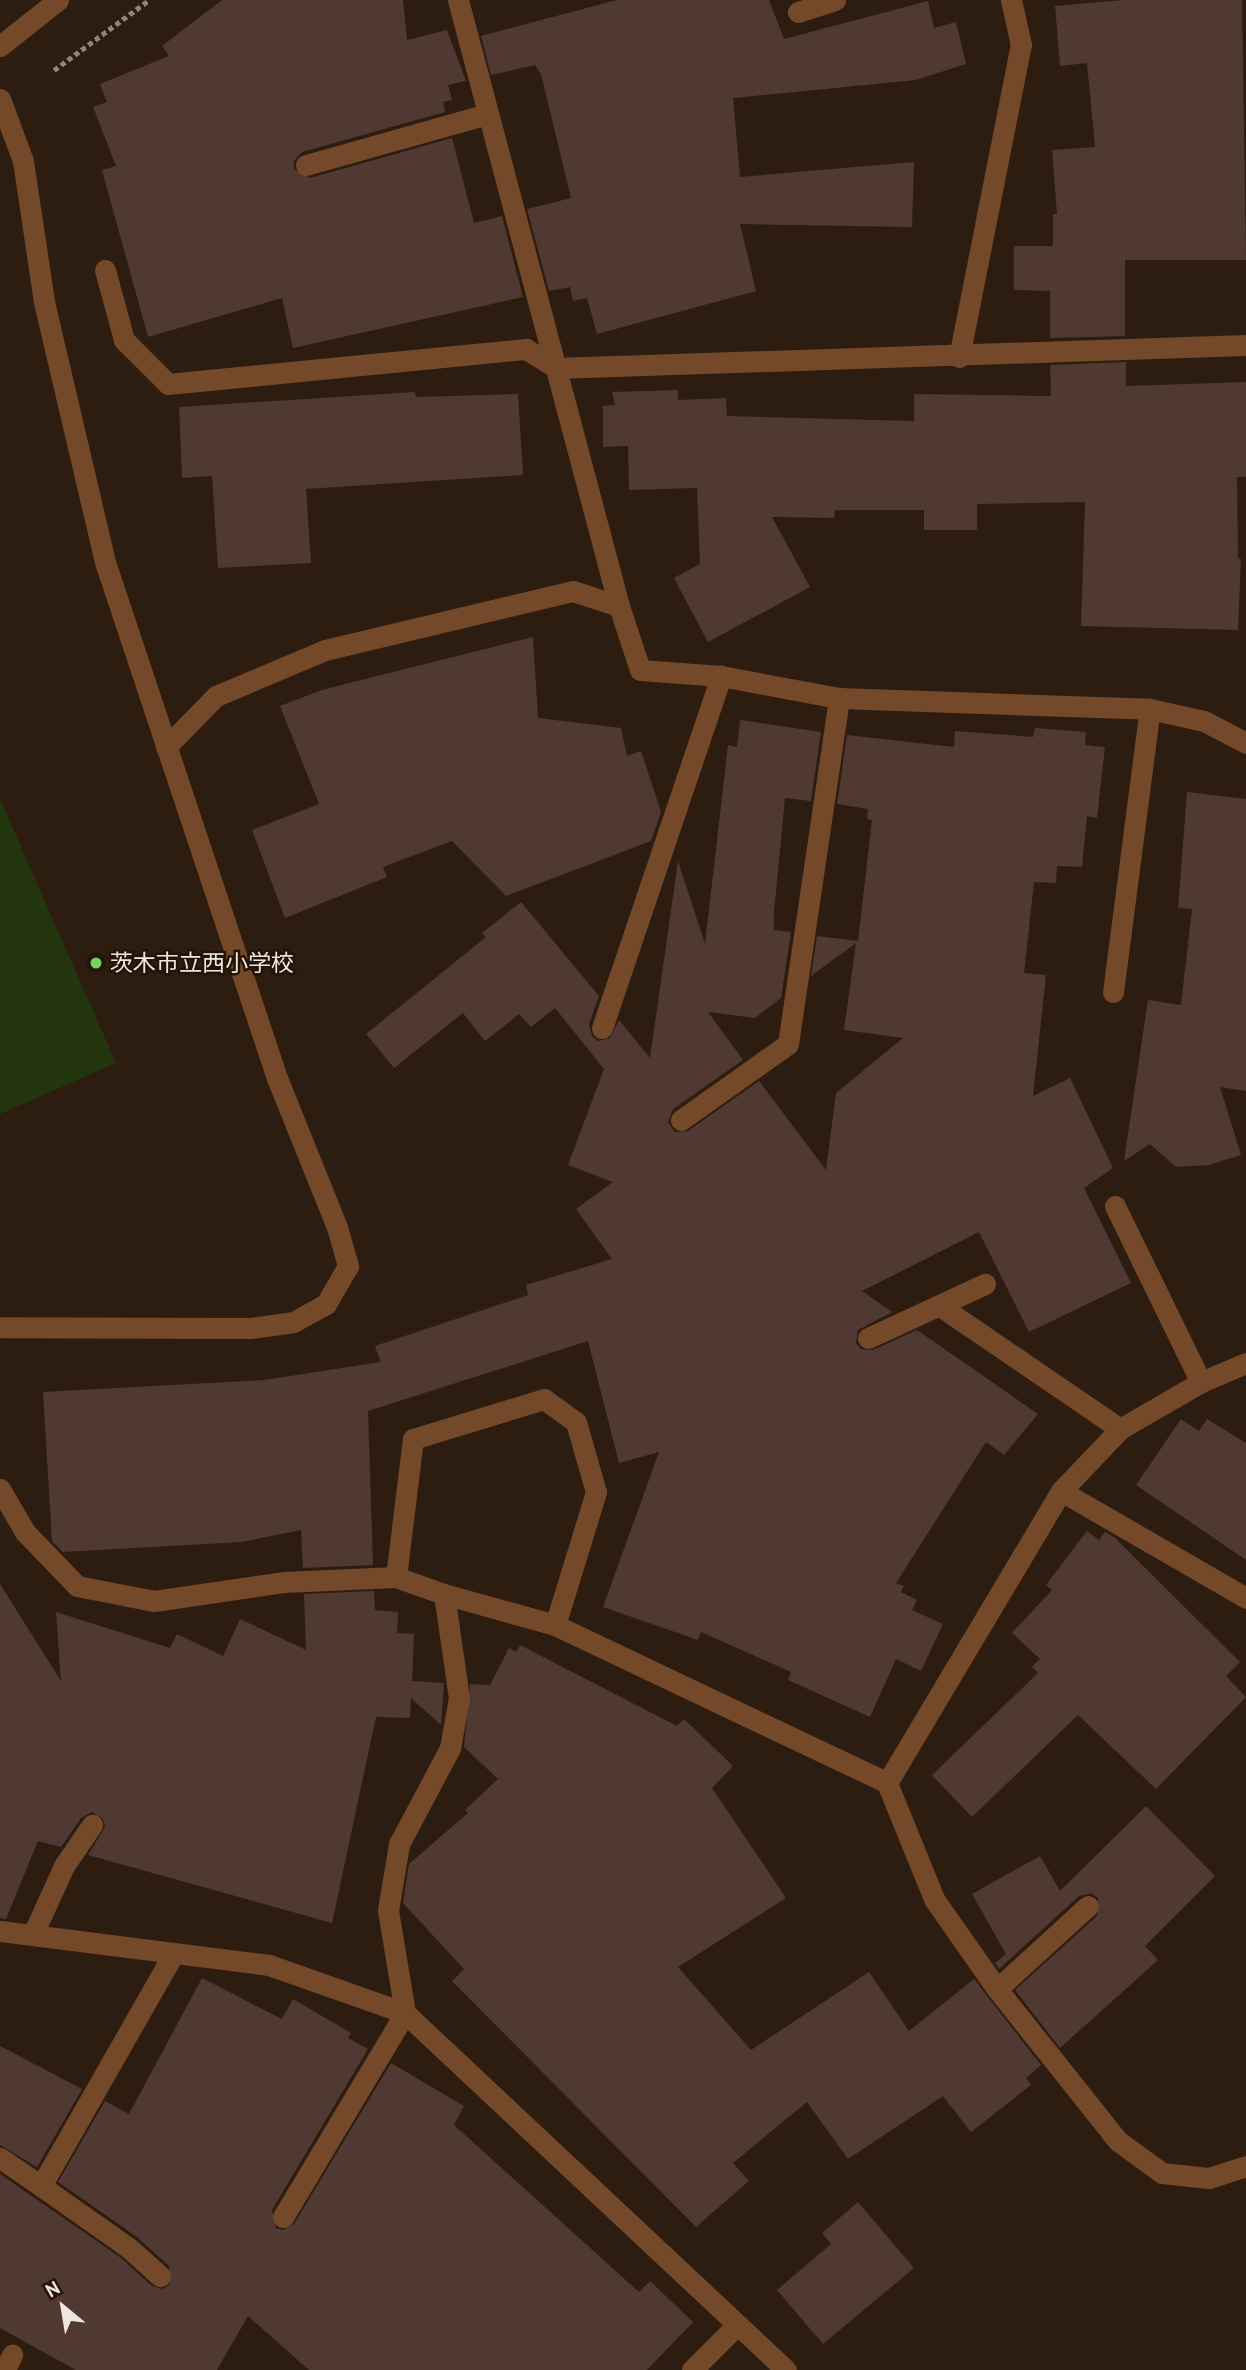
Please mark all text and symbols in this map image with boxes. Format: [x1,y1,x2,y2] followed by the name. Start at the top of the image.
[110,949,294,977] place label: 茨木市立西小学校
[88,955,104,971] marker: 茨木市立西小学校
[28,2272,98,2342] north arrow
[41,2275,64,2302] text: N

